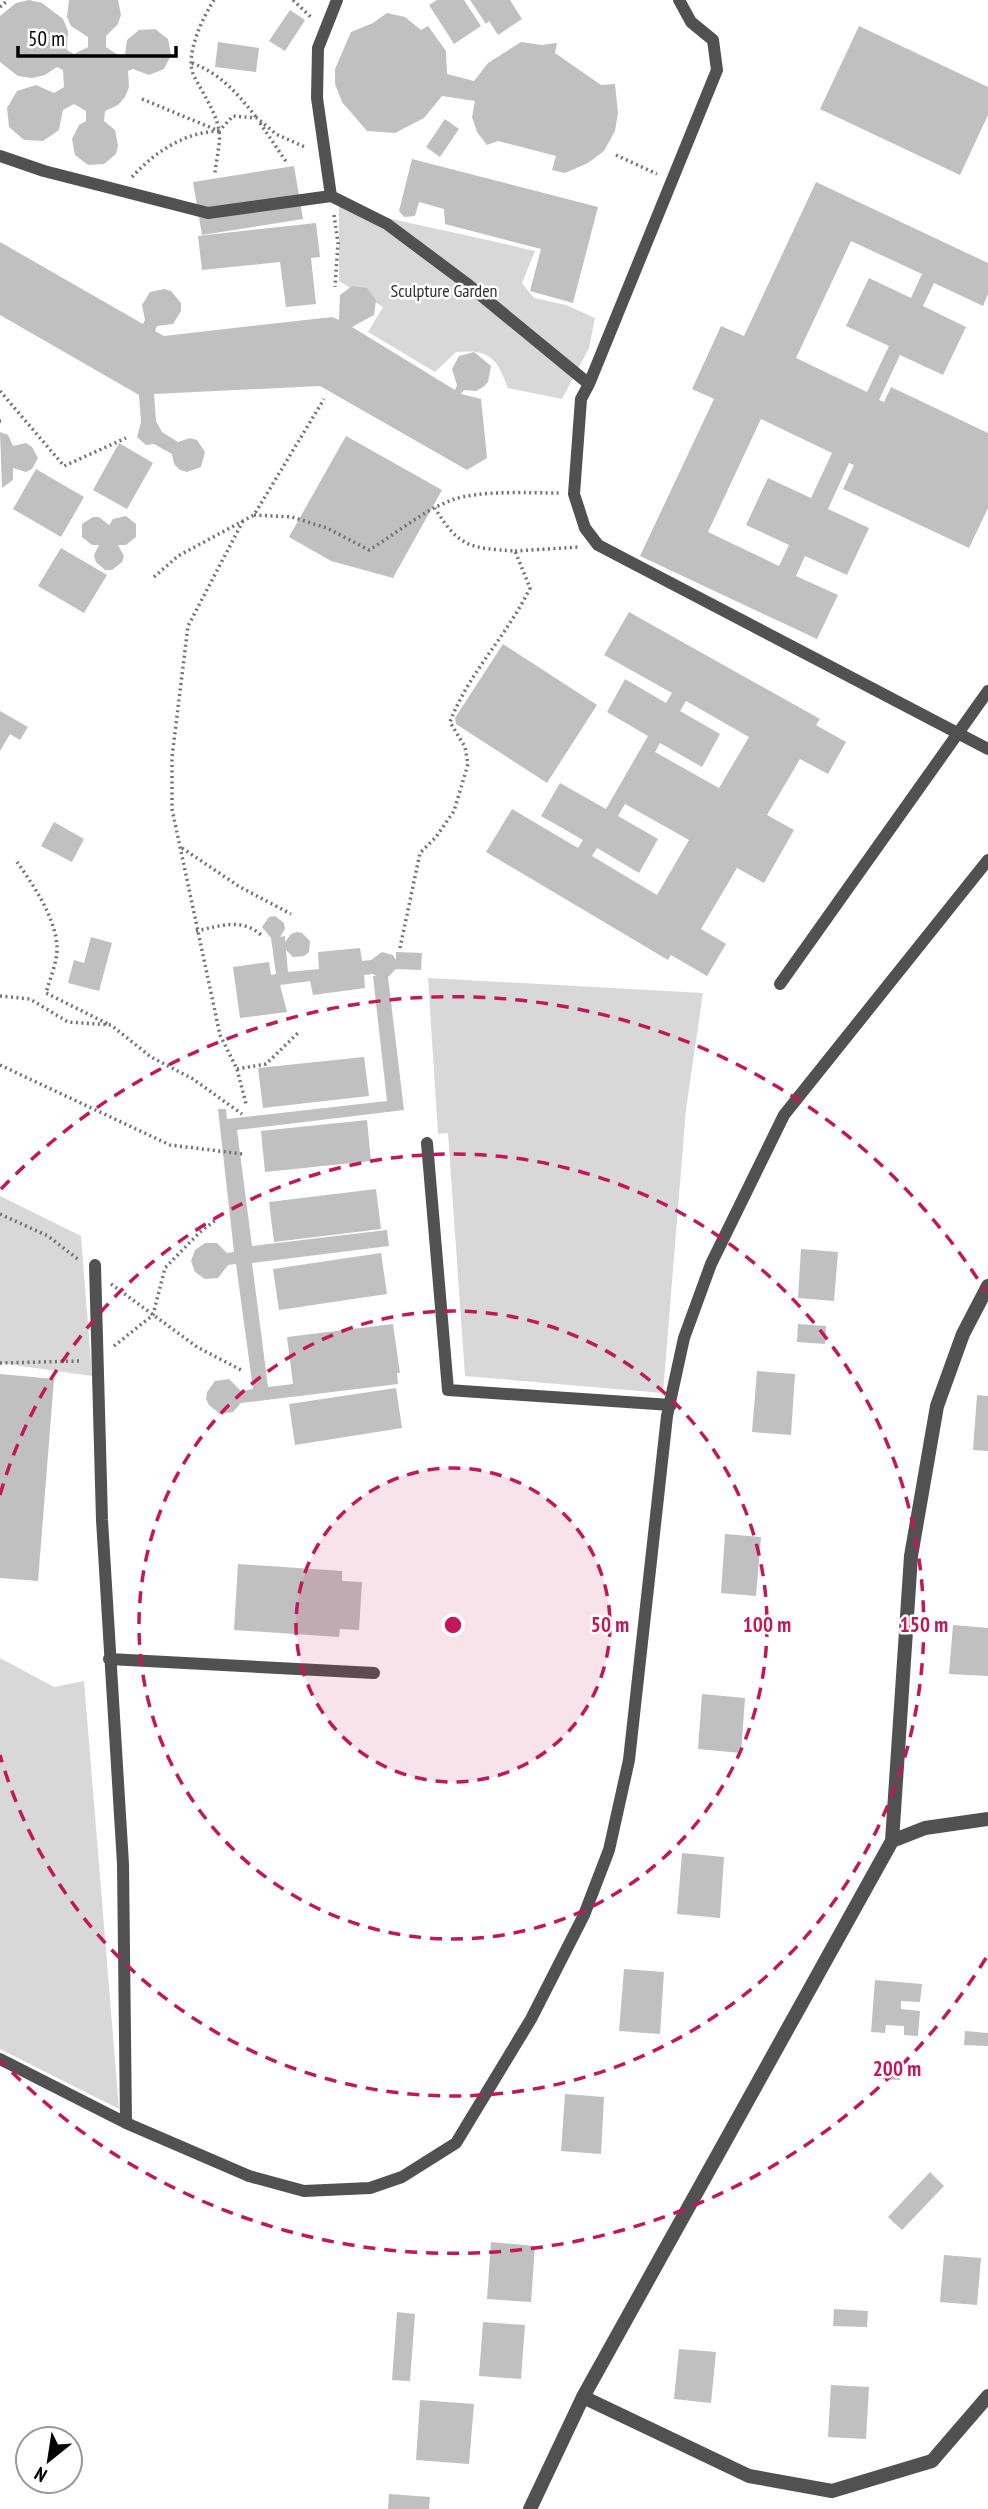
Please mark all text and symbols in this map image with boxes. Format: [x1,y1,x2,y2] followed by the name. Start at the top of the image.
[18,14,175,58] scale bar
[28,25,65,52] text: 50 m
[390,279,498,302] park label: Sculpture Garden
[591,1611,629,1638] text: 50 m
[743,1611,791,1638] text: 100 m
[900,1611,948,1638] text: 150 m
[441,1613,465,1637] centre of rings
[873,2055,921,2082] text: 200 m
[14,2425,84,2495] north arrow
[30,2462,51,2488] text: N

